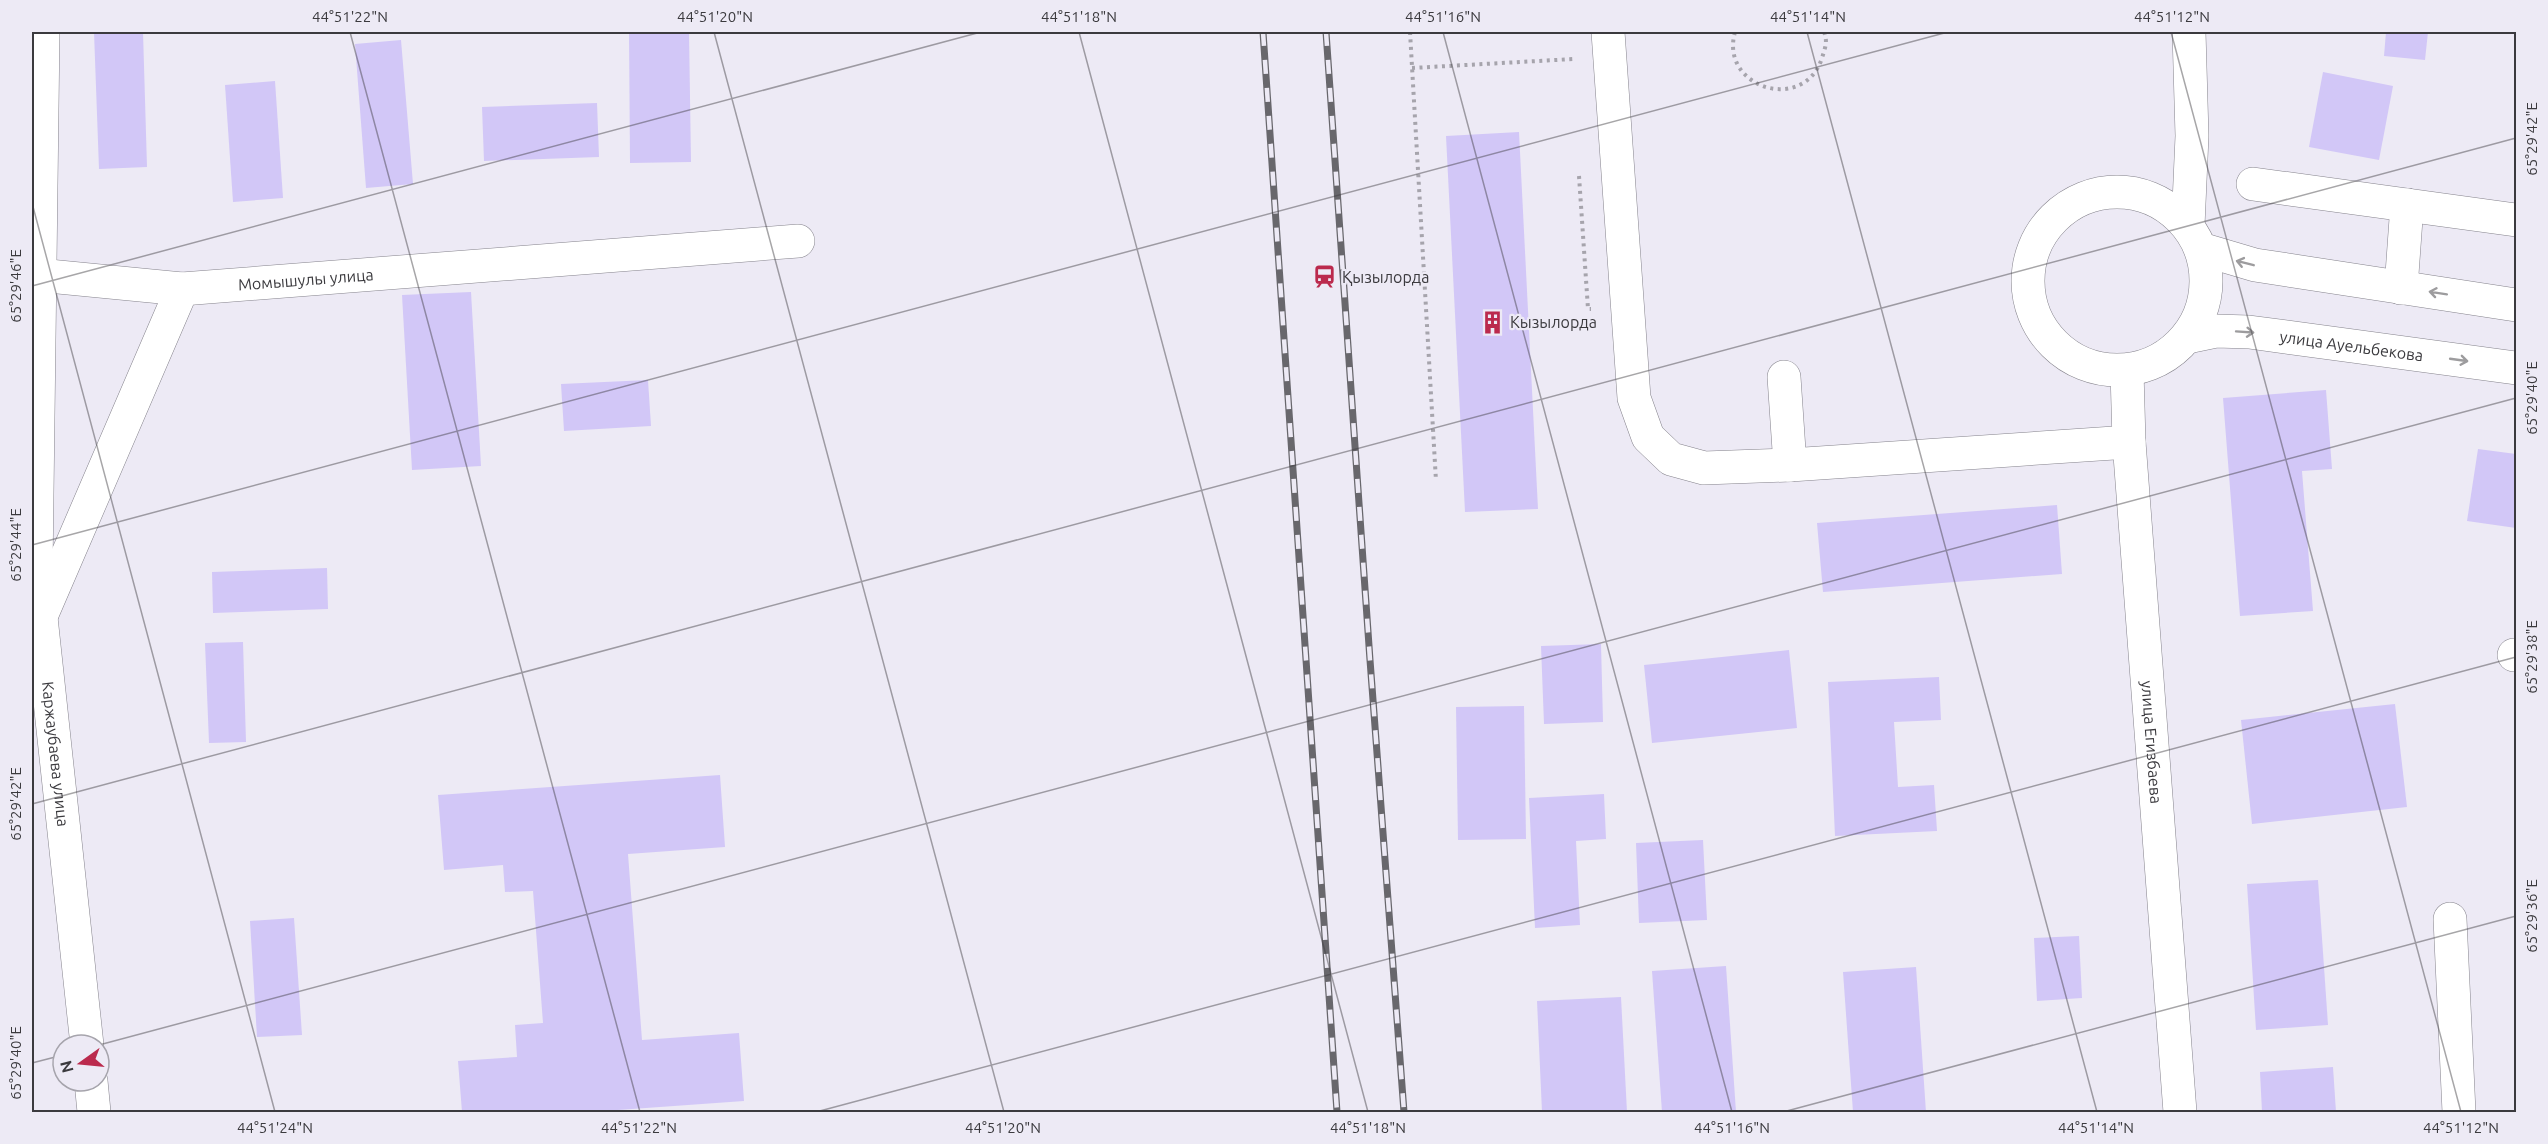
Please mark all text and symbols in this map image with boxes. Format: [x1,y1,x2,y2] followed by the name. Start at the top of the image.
[312,8,388,25] text: 44°51'22"N
[677,8,753,25] text: 44°51'20"N
[1041,8,1117,25] text: 44°51'18"N
[1405,8,1481,25] text: 44°51'16"N
[1770,8,1846,25] text: 44°51'14"N
[2134,8,2210,25] text: 44°51'12"N
[2523,102,2540,176] text: 65°29'42"E
[7,249,24,323] text: 65°29'46"E
[2236,256,2255,268] one-way arrow
[1311,264,1337,290] station icon: Қызылорда
[237,265,374,294] street label: Момышулы улица
[1342,268,1429,286] place label: Қызылорда
[2429,288,2448,299] one-way arrow
[1479,309,1505,335] building icon: Кызылорда
[1510,313,1597,331] place label: Кызылорда
[2234,327,2254,338] one-way arrow
[2279,327,2424,364] street label: улица Ауельбекова
[2448,355,2468,366] one-way arrow
[2523,361,2540,435] text: 65°29'40"E
[7,508,24,582] text: 65°29'44"E
[2523,620,2540,694] text: 65°29'38"E
[39,680,72,827] street label: Каржаубаева улица
[2138,680,2166,804] street label: улица Егизбаева
[7,767,24,841] text: 65°29'42"E
[2523,879,2540,953] text: 65°29'36"E
[7,1026,24,1100] text: 65°29'40"E
[51,1033,111,1093] north arrow
[56,1059,77,1075] text: N
[237,1119,313,1136] text: 44°51'24"N
[601,1119,677,1136] text: 44°51'22"N
[965,1119,1041,1136] text: 44°51'20"N
[1330,1119,1406,1136] text: 44°51'18"N
[1694,1119,1770,1136] text: 44°51'16"N
[2058,1119,2134,1136] text: 44°51'14"N
[2423,1119,2499,1136] text: 44°51'12"N

